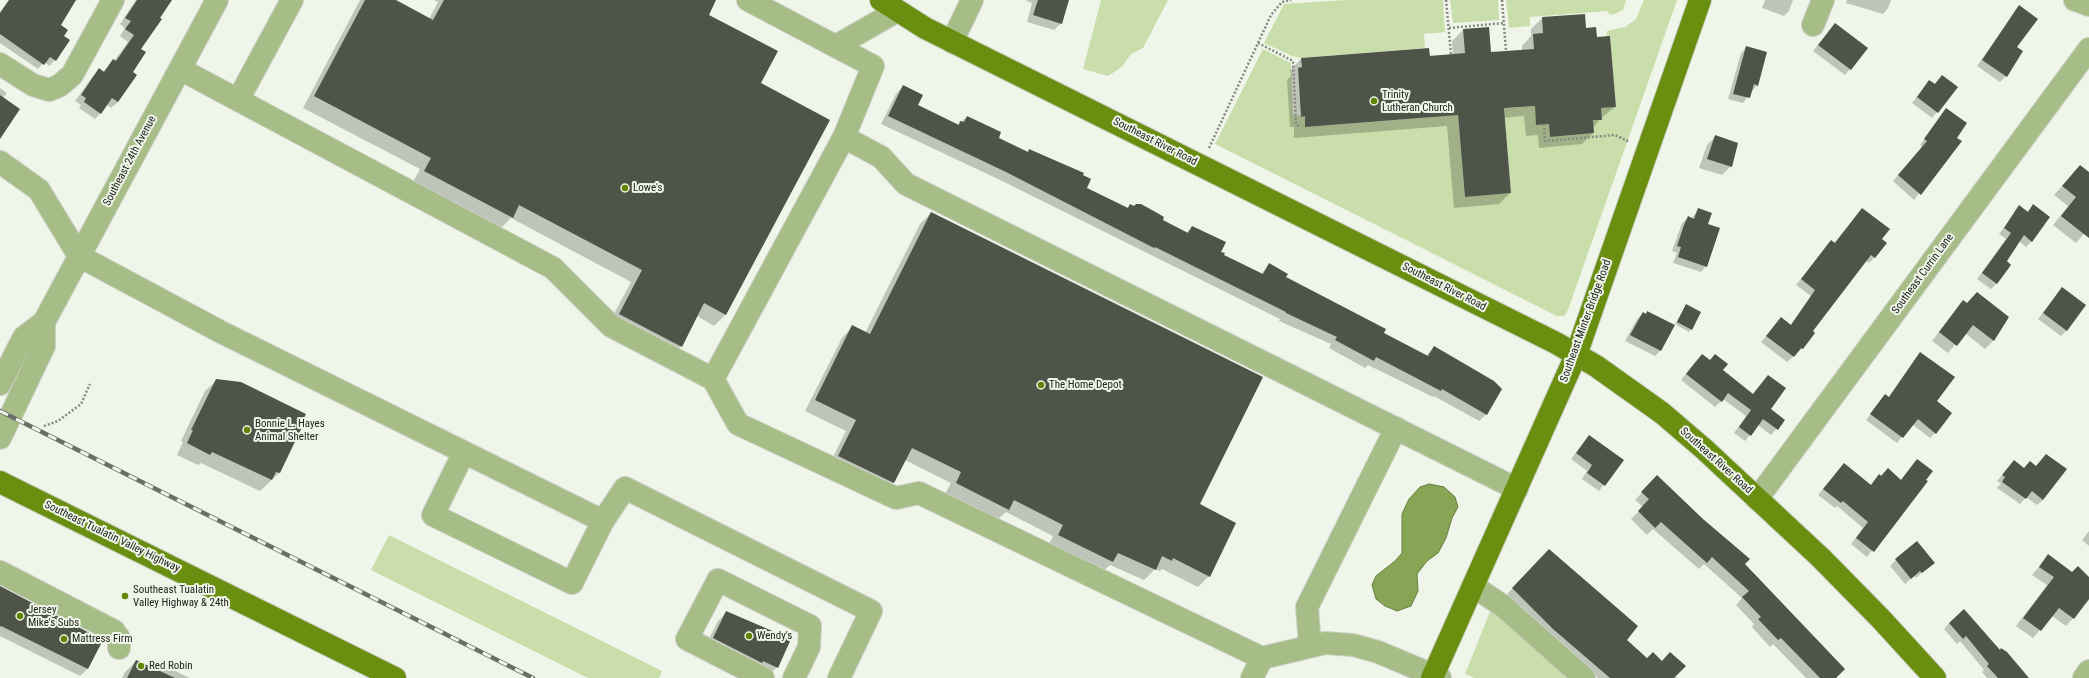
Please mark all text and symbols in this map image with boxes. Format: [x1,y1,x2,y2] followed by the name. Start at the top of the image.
[1382,88,1453,114] place label: Trinity Lutheran Church
[1369,96,1379,106] marker: Trinity Lutheran Church
[101,114,159,208] street label: Southeast 24th Avenue
[1111,115,1199,169] street label: Southeast River Road
[633,181,662,195] place label: Lowe's
[620,183,630,193] marker: Lowe's
[1889,231,1957,317] street label: Southeast Currin Lane
[1558,258,1614,384] street label: Southeast Minter Bridge Road
[1400,260,1488,314] street label: Southeast River Road
[1049,378,1122,392] place label: The Home Depot
[1036,380,1046,390] marker: The Home Depot
[255,417,325,443] place label: Bonnie L. Hayes Animal Shelter
[242,425,252,435] marker: Bonnie L. Hayes Animal Shelter
[1677,425,1755,497] street label: Southeast River Road
[42,498,182,576] street label: Southeast Tualatin Valley Highway
[133,583,229,609] place label: Southeast Tualatin Valley Highway & 24th
[120,591,130,601] marker: Southeast Tualatin Valley Highway & 24th
[28,603,79,629] place label: Jersey Mike's Subs
[15,611,25,621] marker: Jersey Mike's Subs
[757,629,792,643] place label: Wendy's
[744,631,754,641] marker: Wendy's
[72,632,132,646] place label: Mattress Firm
[59,634,69,644] marker: Mattress Firm
[149,659,193,673] place label: Red Robin
[136,661,146,671] marker: Red Robin

